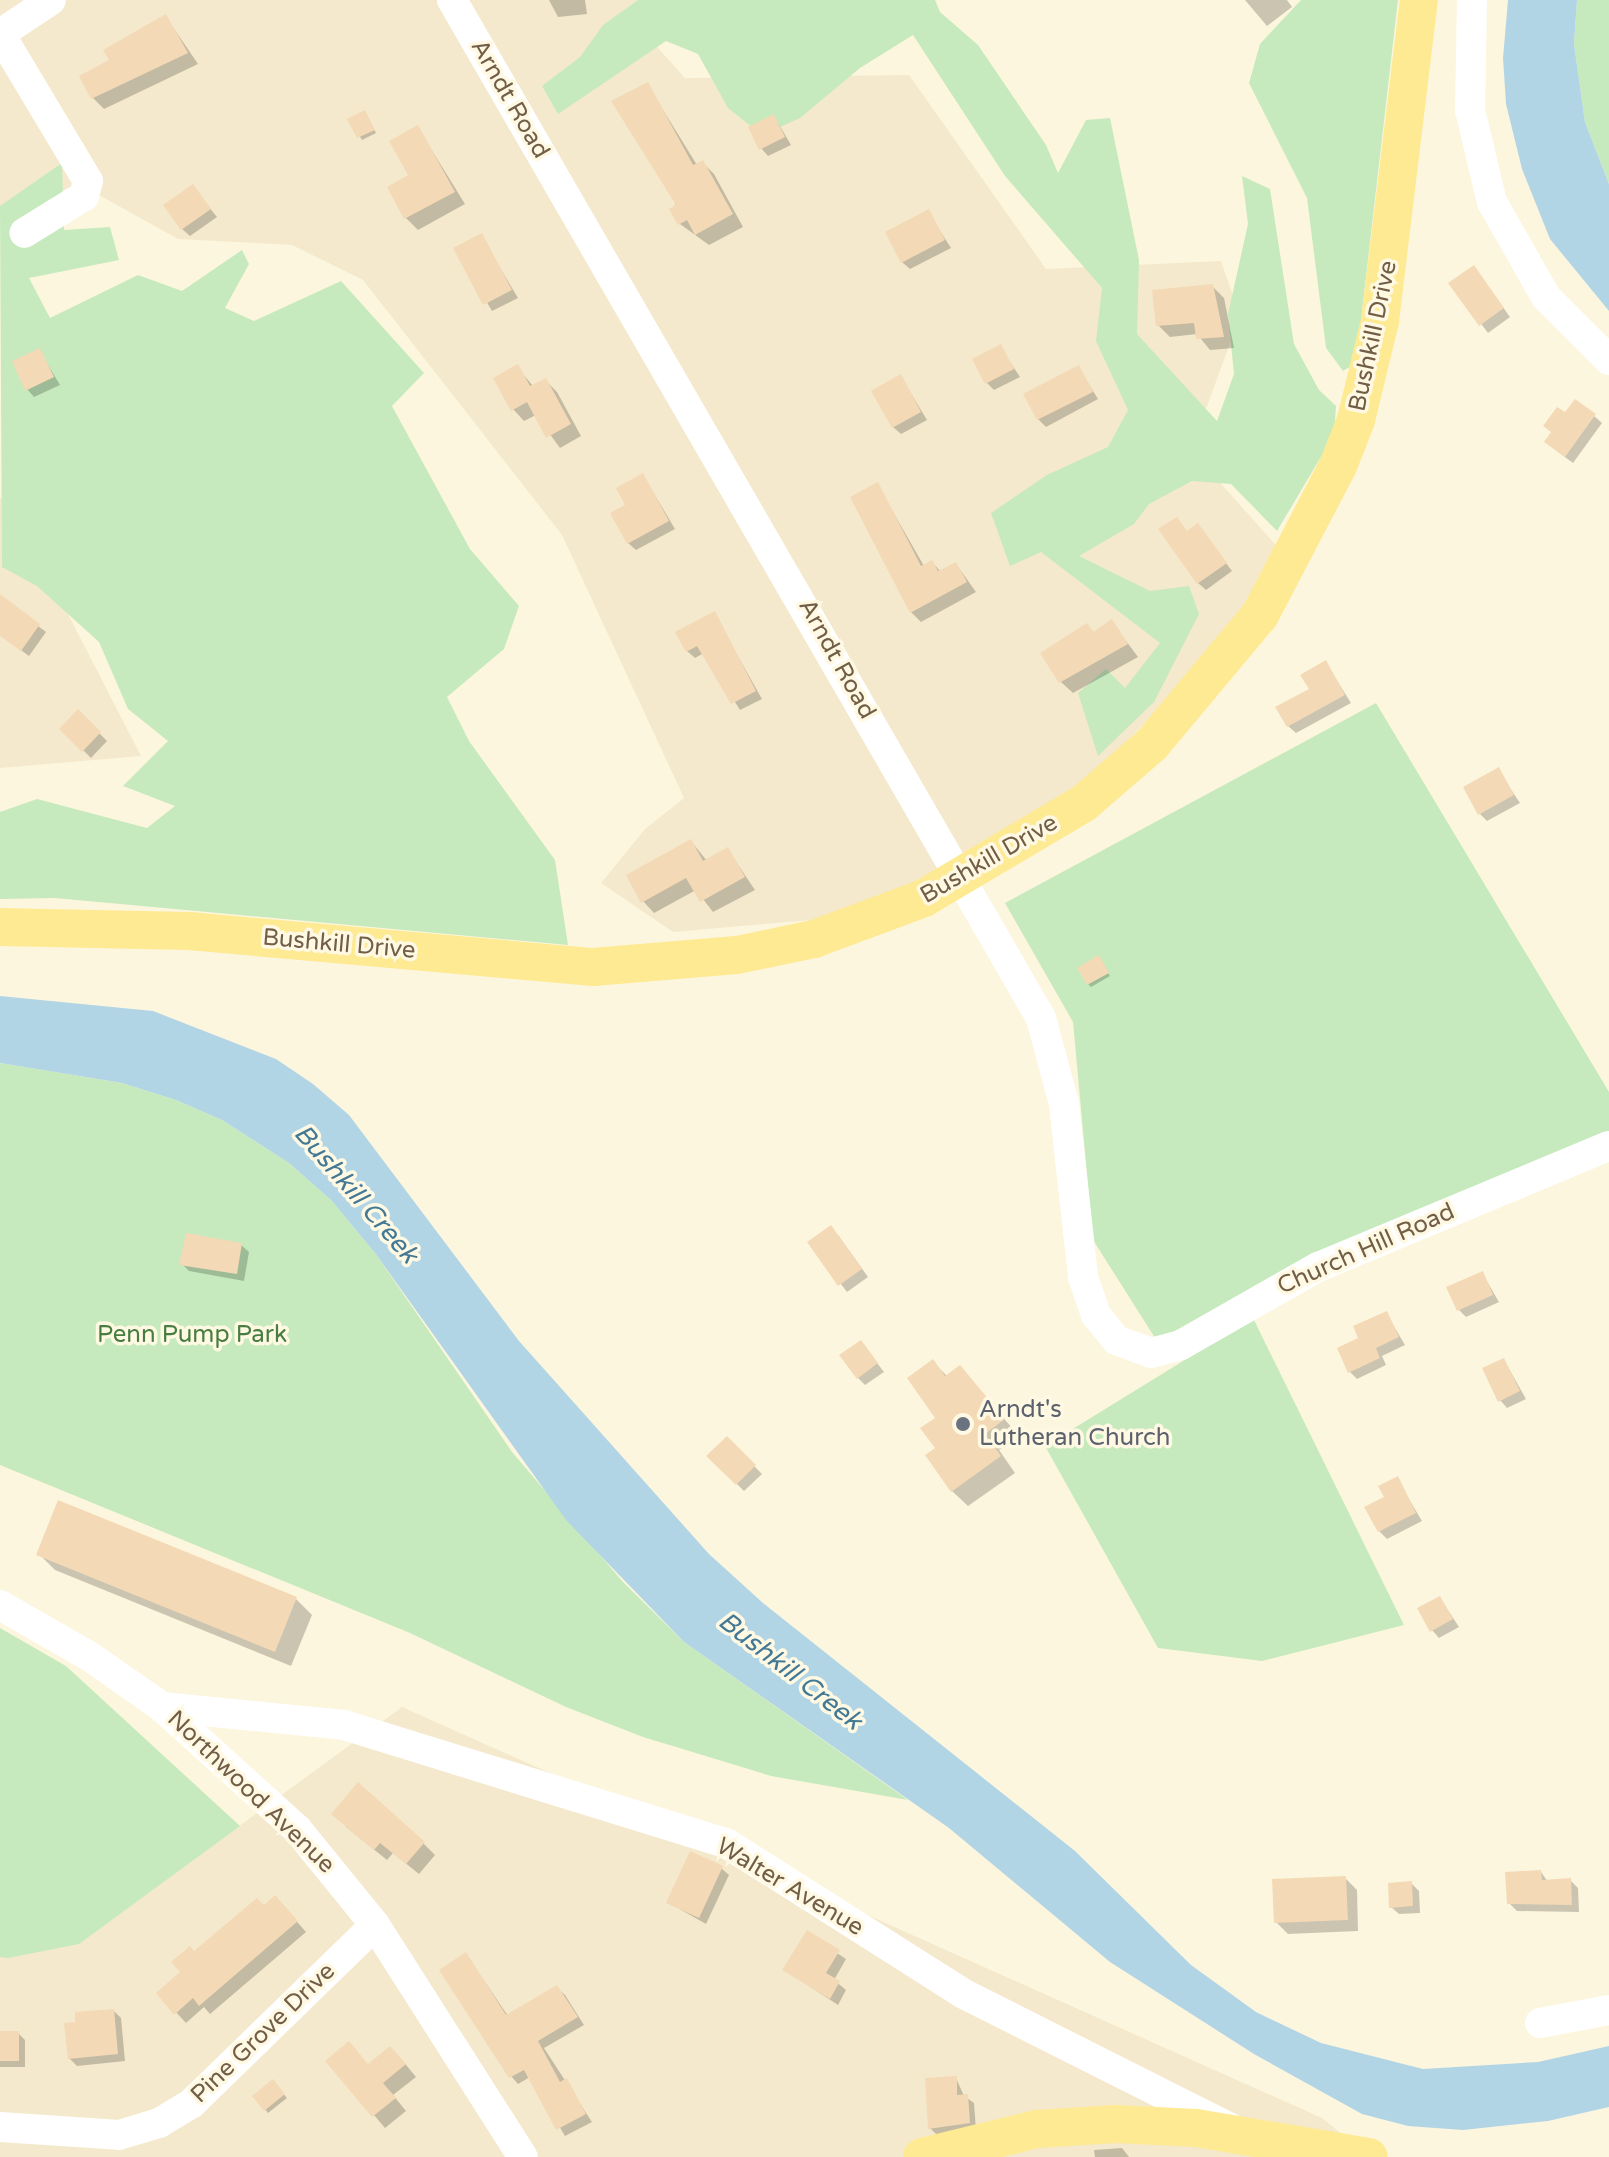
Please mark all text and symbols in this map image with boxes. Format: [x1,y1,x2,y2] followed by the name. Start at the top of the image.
[464,34,556,164] street label: Arndt Road
[1343,258,1403,414] street label: Bushkill Drive
[792,594,882,724] street label: Arndt Road
[915,808,1063,910] street label: Bushkill Drive
[261,923,417,965] street label: Bushkill Drive
[287,1118,425,1270] water label: Bushkill Creek
[1273,1197,1459,1301] street label: Church Hill Road
[97,1321,287,1349] park label: Penn Pump Park
[979,1396,1170,1452] place label: Arndt's Lutheran Church
[954,1415,972,1433] marker: Arndt's Lutheran Church
[712,1605,868,1737] water label: Bushkill Creek
[161,1705,341,1879] street label: Northwood Avenue
[711,1832,869,1942] street label: Walter Avenue
[185,1957,341,2109] street label: Pine Grove Drive

